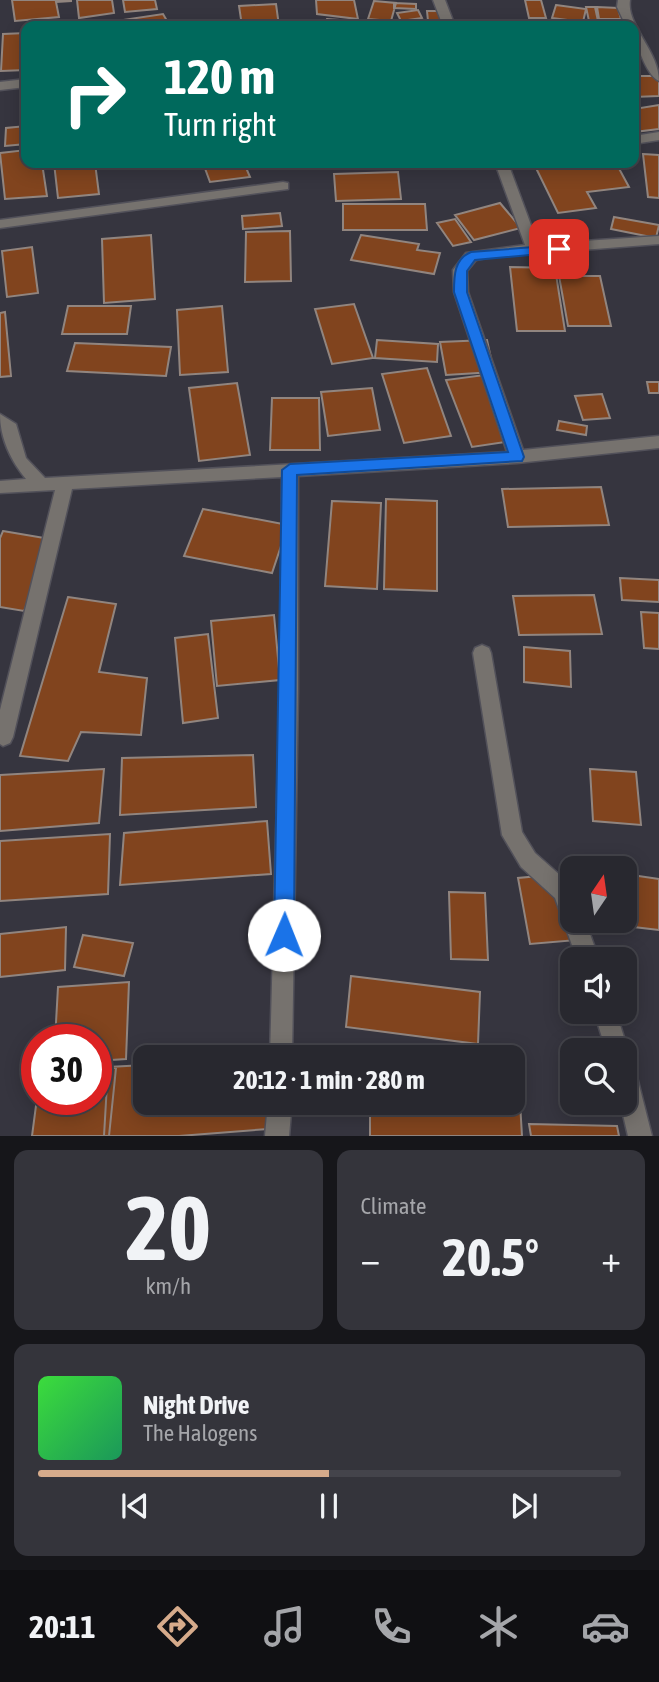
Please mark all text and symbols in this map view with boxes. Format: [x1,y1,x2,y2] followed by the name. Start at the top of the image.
[164,48,275,104] text: 120 m
[49,49,140,140] icon: right
[164,106,277,143] text: Turn right
[529,219,589,279] pin
[540,230,578,268] icon: arrive
[560,856,637,933] north arrow
[560,856,637,1115] map controls
[247,898,321,972] position arrow
[560,947,637,1024] button: sound
[21,1024,112,1115] speed limit sign: 30
[560,1038,637,1115] button: search
[233,1065,425,1095] text: 20:12 · 1 min · 280 m
[125,1175,211,1279] text: 20
[361,1193,426,1219] text: Climate
[442,1227,539,1287] text: 20.5°
[361,1237,380,1280] text: −
[601,1237,621,1280] text: +
[145,1273,191,1299] text: km/h
[143,1390,250,1420] text: Night Drive
[143,1420,257,1446] text: The Halogens
[116,1487,154,1525] icon: previous
[310,1487,348,1525] icon: pause
[505,1487,543,1525] icon: next
[153,1602,202,1651] icon: directions
[260,1602,309,1651] icon: music
[367,1602,416,1651] icon: phone
[474,1602,523,1651] icon: climate
[581,1602,630,1651] icon: car
[29,1608,95,1645] text: 20:11

